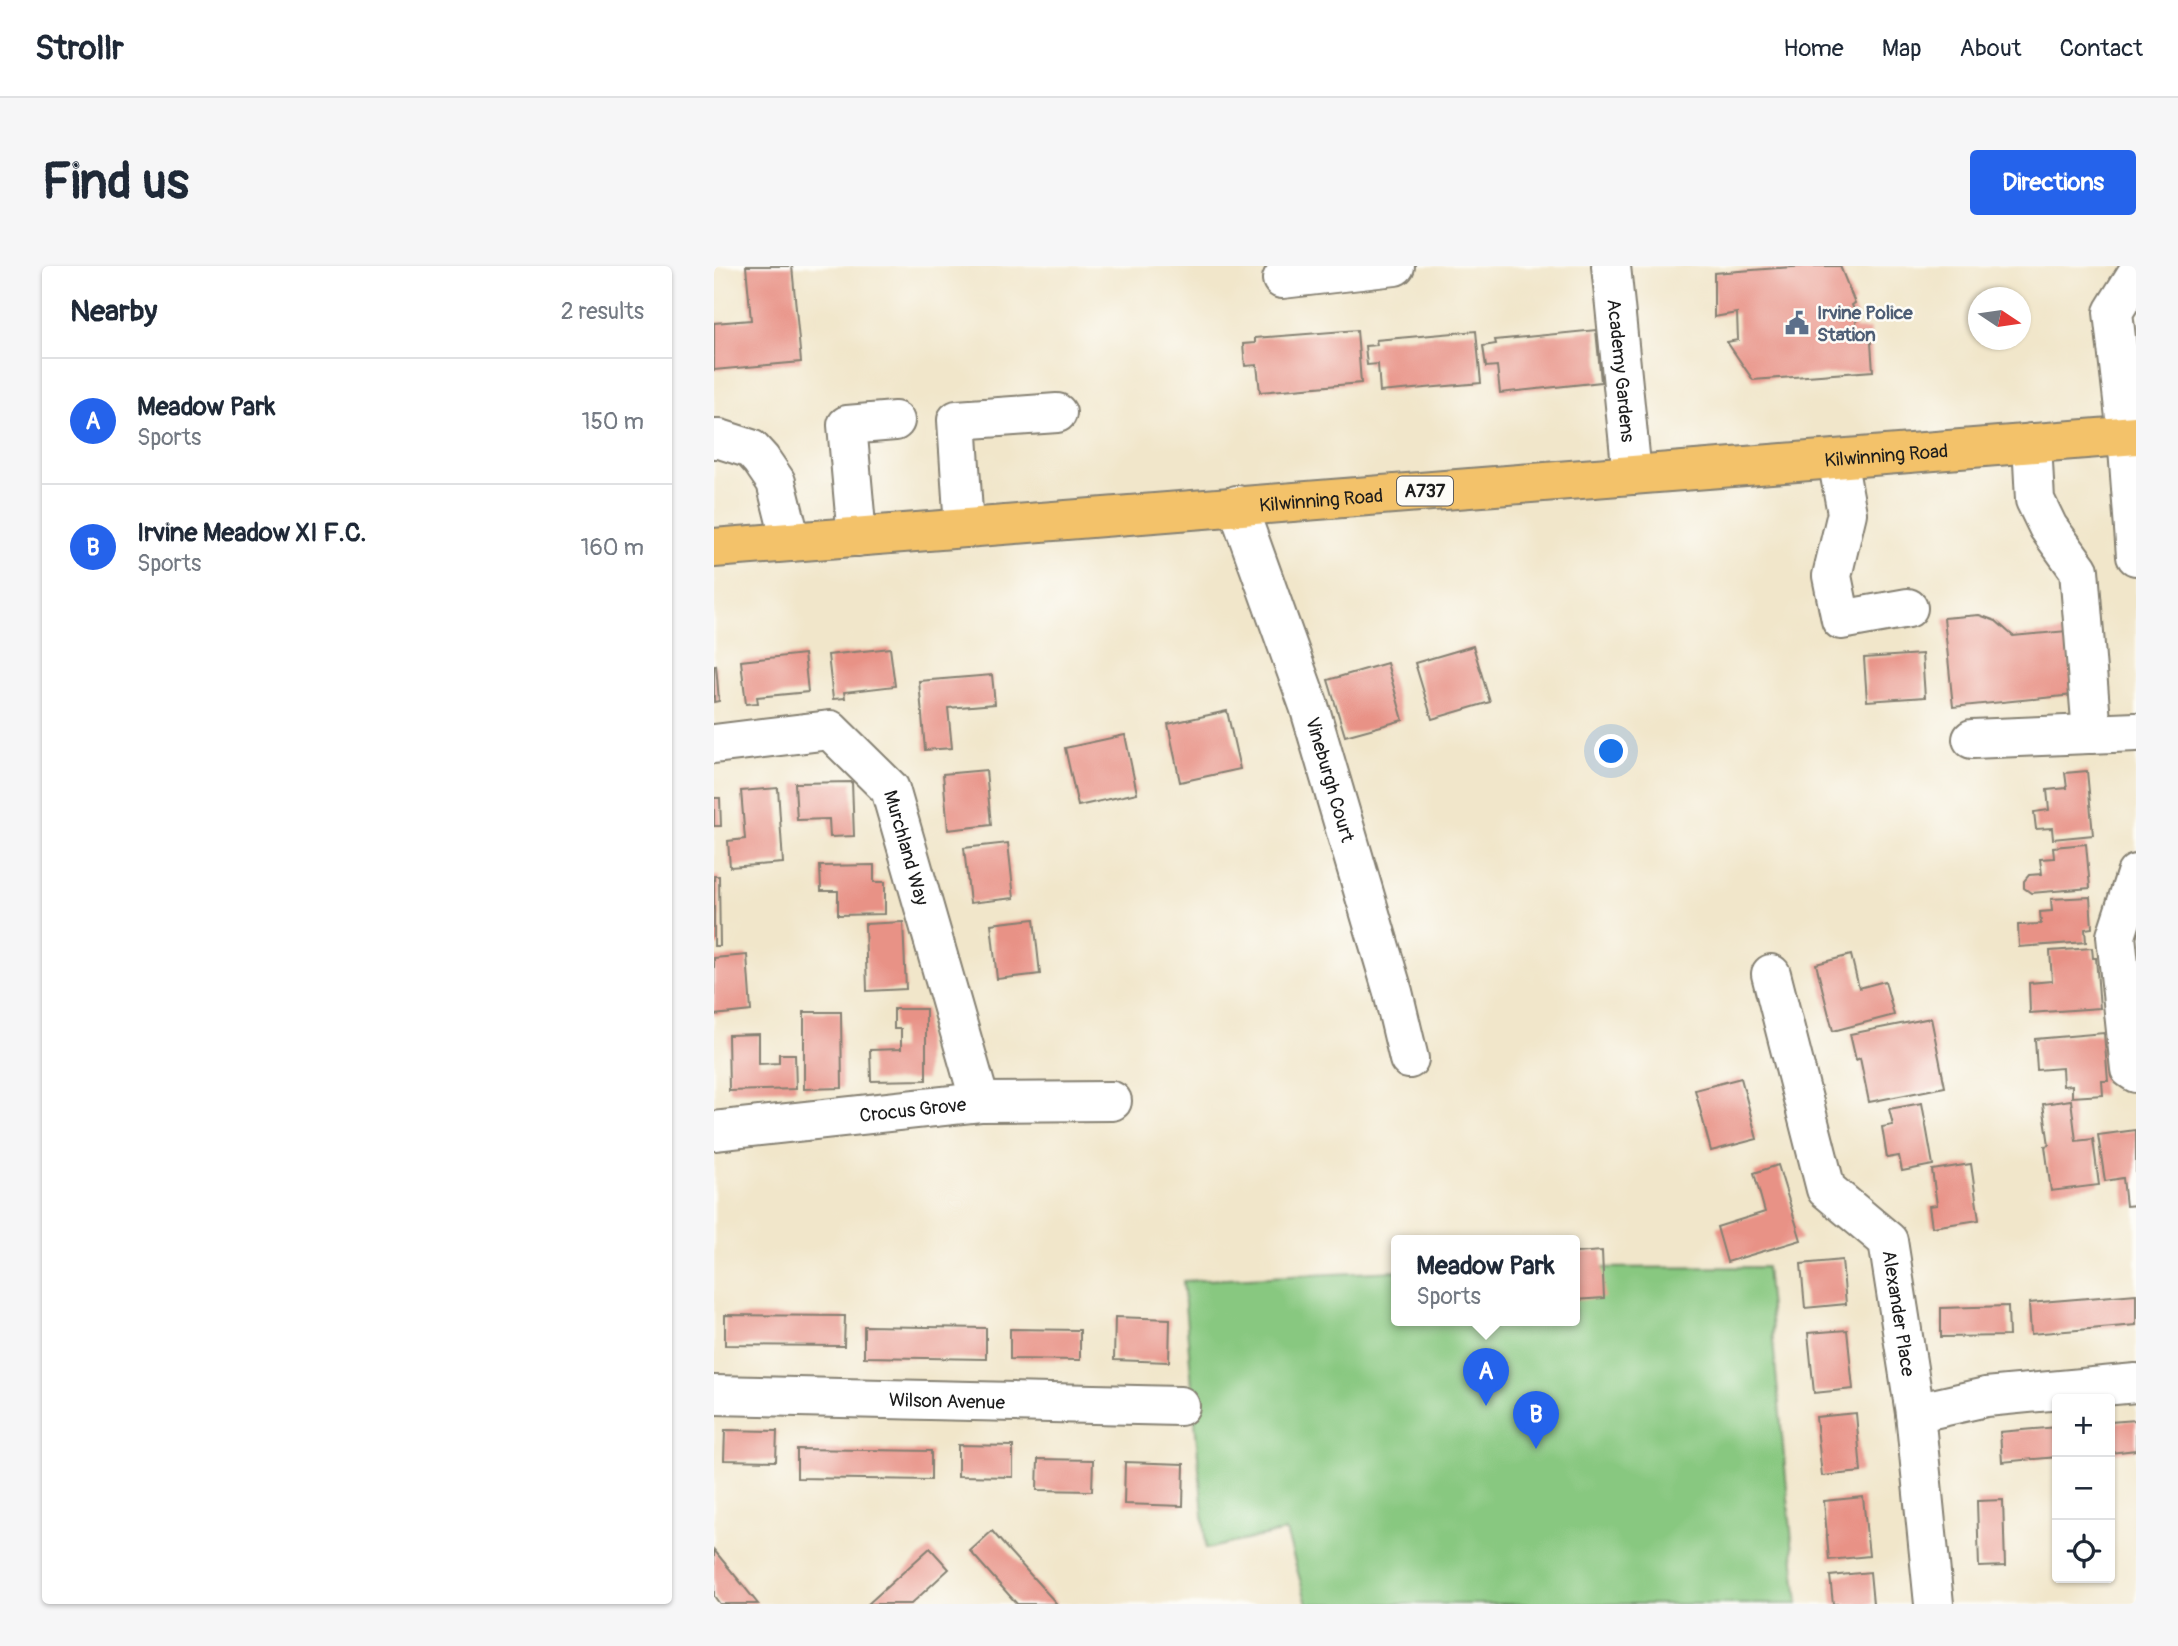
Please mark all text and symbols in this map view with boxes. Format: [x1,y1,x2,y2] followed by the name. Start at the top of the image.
[35,28,124,69] text: Strollr
[1783,34,1844,63] text: Home
[1882,34,1922,63] text: Map
[1960,34,2022,63] text: About
[2060,34,2143,63] text: Contact
[1970,150,2136,215] button: Directions
[42,152,189,213] text: Find us
[1968,287,2031,350] north arrow
[70,293,157,330] text: Nearby
[561,297,644,326] text: 2 results
[1601,298,1640,444] street label: Academy Gardens
[1817,301,1913,347] place label: Irvine Police Station
[1783,309,1811,337] public building icon: Irvine Police Station
[137,391,275,423] text: Meadow Park
[86,407,100,436] text: A
[581,407,644,436] text: 150 m
[137,423,201,452] text: Sports
[1824,439,1949,473] street label: Kilwinning Road
[1397,476,1453,506] road number: A737
[1258,484,1384,518] street label: Kilwinning Road
[137,517,366,549] text: Irvine Meadow XI F.C.
[86,533,100,562] text: B
[580,533,644,562] text: 160 m
[137,549,201,578] text: Sports
[1300,714,1359,845] street label: Vineburgh Court
[1594,734,1628,768] your location
[878,787,934,908] street label: Murchland Way
[858,1093,968,1128] street label: Crocus Grove
[1391,1235,1580,1326] popup
[1877,1249,1920,1379] street label: Alexander Place
[1416,1250,1555,1282] text: Meadow Park
[1416,1282,1481,1311] text: Sports
[1463,1348,1509,1406] pin: A
[889,1388,1006,1415] street label: Wilson Avenue
[1513,1391,1559,1449] pin: B
[2052,1394,2115,1583] map controls
[2052,1394,2115,1457] button: +
[2052,1457,2115,1520] button: −
[2052,1520,2115,1583] button: locate

